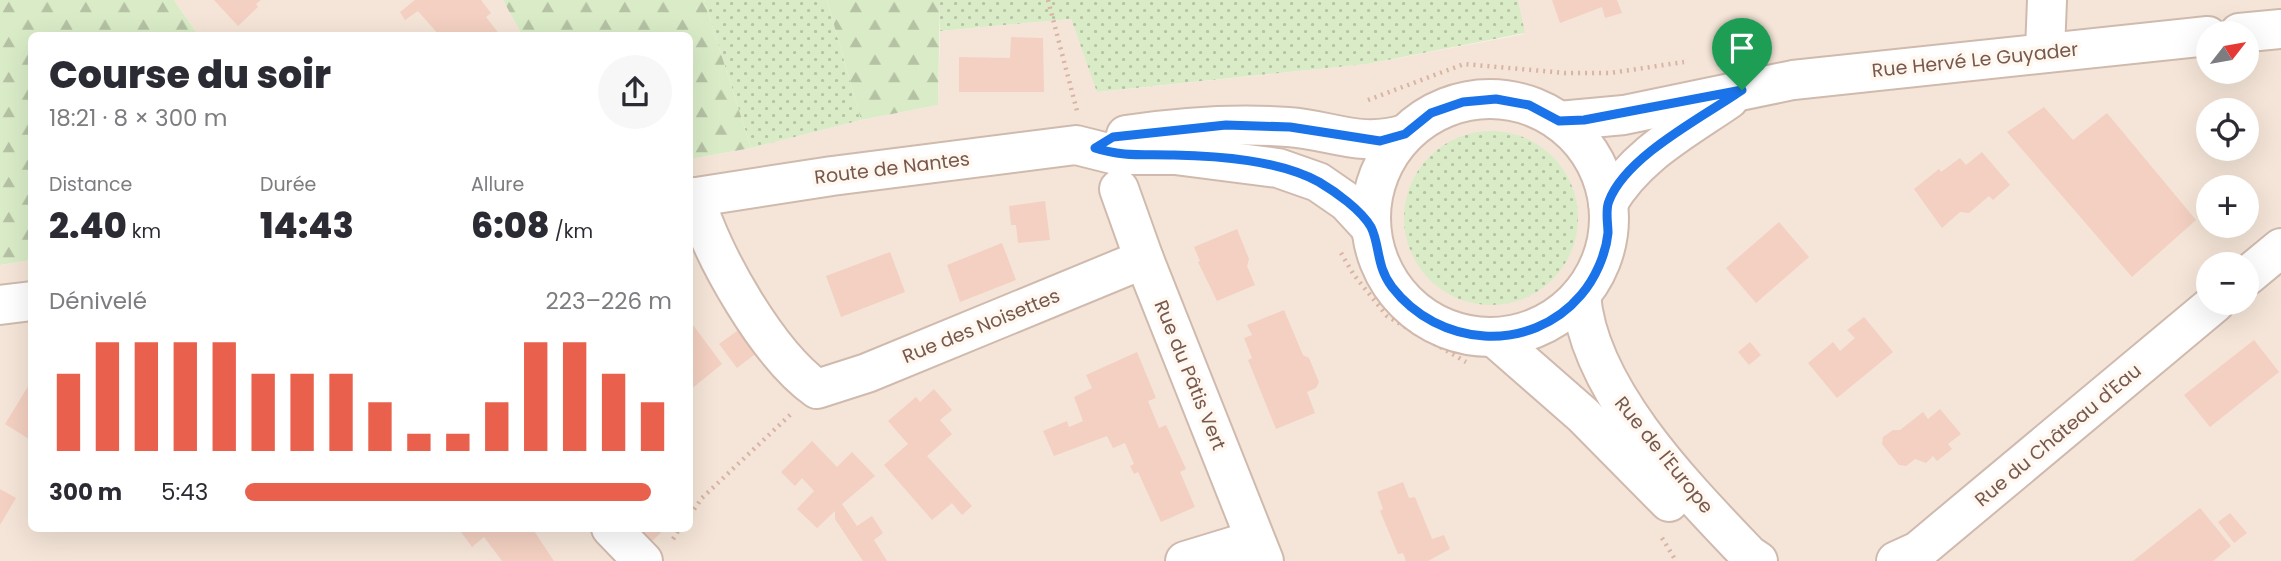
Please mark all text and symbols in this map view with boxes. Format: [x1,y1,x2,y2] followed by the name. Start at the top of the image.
[1712,18,1772,90] pin
[2196,21,2259,84] north arrow
[2196,21,2259,315] map controls
[1723,29,1761,67] icon: arrive
[1870,36,2080,84] street label: Rue Hervé Le Guyader
[49,48,331,101] text: Course du soir
[598,55,672,129] button: share
[2196,98,2259,161] button: locate
[49,102,227,134] text: 18:21 · 8 × 300 m
[813,145,971,191] street label: Route de Nantes
[49,171,132,198] text: Distance
[260,171,316,198] text: Durée
[471,171,524,198] text: Allure
[2196,175,2259,238] button: +
[49,201,127,250] text: 2.40
[260,201,354,250] text: 14:43
[471,201,550,250] text: 6:08
[127,218,161,245] text: km
[550,218,593,245] text: /km
[2196,252,2259,315] button: −
[898,282,1064,370] street label: Rue des Noisettes
[49,285,147,317] text: Dénivelé
[546,285,672,317] text: 223–226 m
[1148,296,1232,454] street label: Rue du Pâtis Vert
[1969,357,2147,513] street label: Rue du Château d'Eau
[1608,391,1720,519] street label: Rue de l'Europe
[49,476,122,508] text: 300 m
[161,476,208,508] text: 5:43

